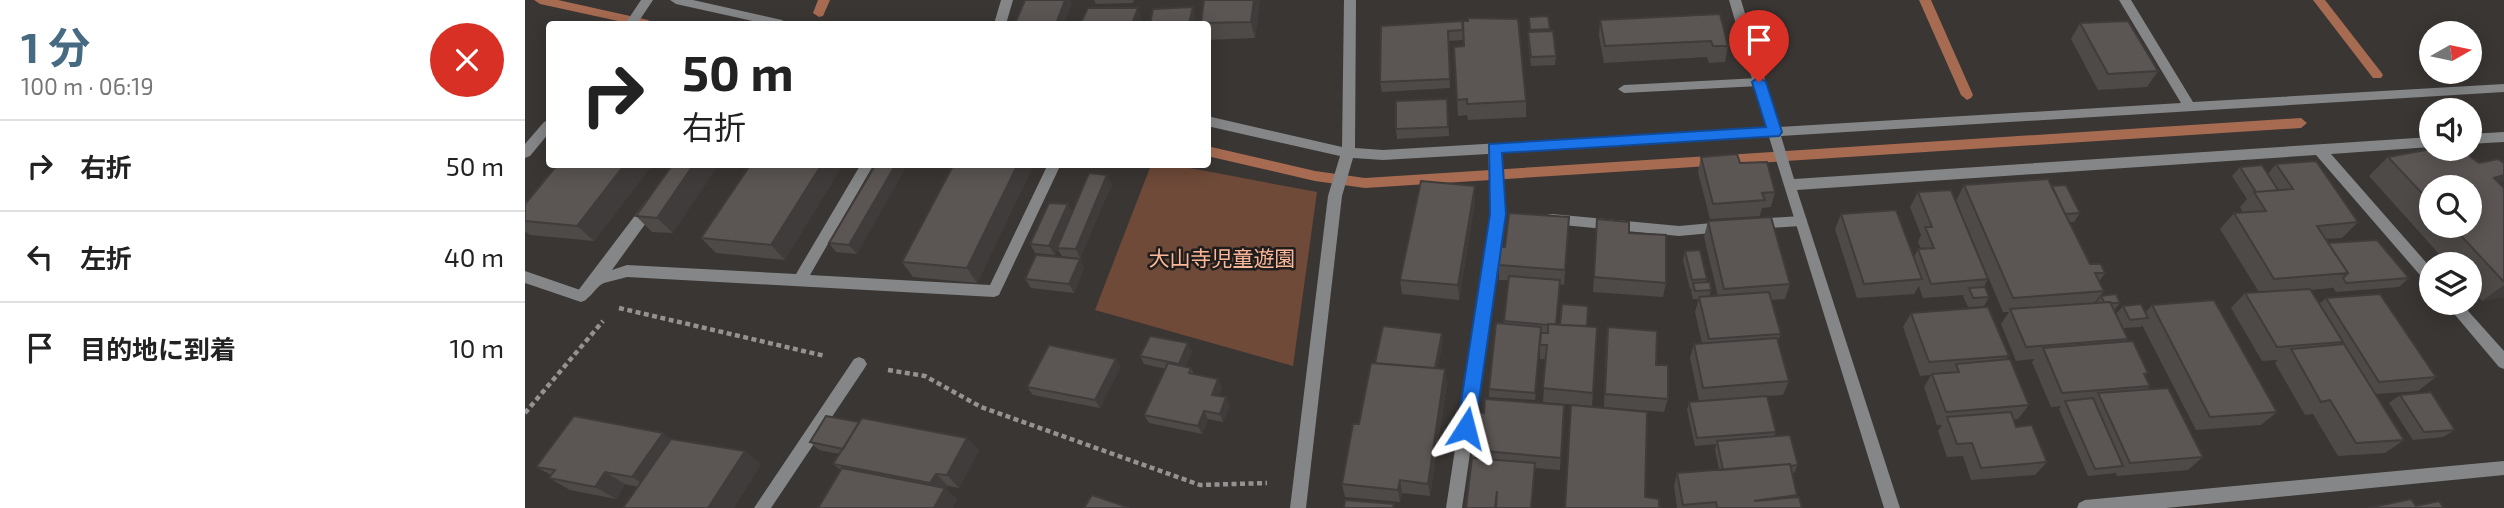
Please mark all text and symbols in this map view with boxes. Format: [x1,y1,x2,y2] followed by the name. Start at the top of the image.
[1729,10,1789,82] pin
[21,21,90,71] text: 1 分
[1740,21,1778,59] icon: arrive
[2419,21,2481,84] north arrow
[2419,21,2482,315] map controls
[430,23,504,97] button: close
[682,42,794,101] text: 50 m
[567,49,658,140] icon: right
[21,72,154,100] text: 100 m · 06:19
[2419,98,2482,161] button: sound
[682,107,746,145] text: 右折
[21,147,59,185] icon: right
[446,150,504,181] text: 50 m
[80,151,132,182] text: 右折
[2419,175,2482,238] button: search
[21,238,59,276] icon: left
[444,241,504,272] text: 40 m
[80,242,132,273] text: 左折
[1149,245,1296,270] park label: 大山寺児童遊園
[2419,252,2482,315] button: layers
[21,329,59,367] icon: arrive
[449,332,504,363] text: 10 m
[80,333,236,364] text: 目的地に到着
[1429,391,1503,465] position arrow

